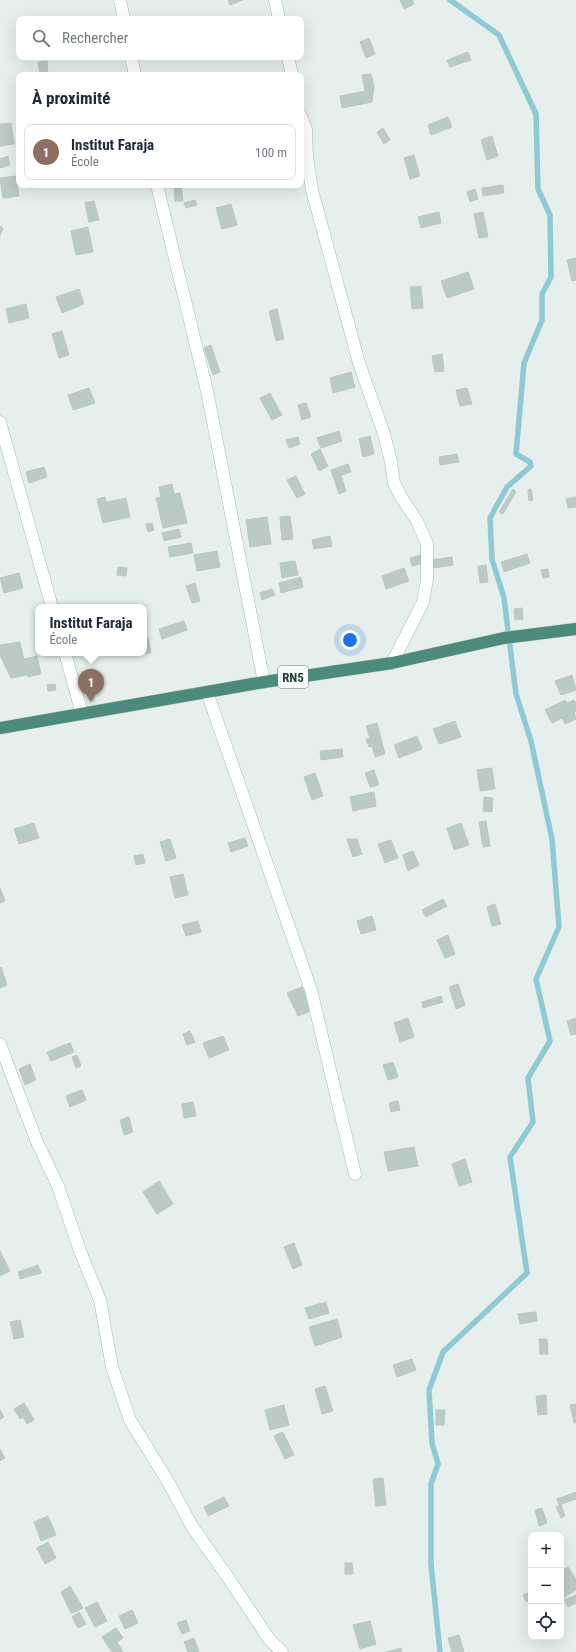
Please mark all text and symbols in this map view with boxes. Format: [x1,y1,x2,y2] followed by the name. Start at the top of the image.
[16,16,304,60] search box
[30,27,52,49] icon: search
[62,29,128,47] text: Rechercher
[32,88,110,108] text: À proximité
[71,136,154,154] text: Institut Faraja
[43,145,49,160] text: 1
[255,145,287,160] text: 100 m
[71,154,99,169] text: École
[35,604,147,656] popup
[49,614,133,632] text: Institut Faraja
[340,630,360,650] your location
[49,632,77,647] text: École
[278,666,308,688] road number: RN5
[78,669,104,702] pin: 1
[528,1532,564,1640] map controls
[528,1532,564,1568] button: +
[528,1568,564,1604] button: −
[528,1604,564,1640] button: locate

